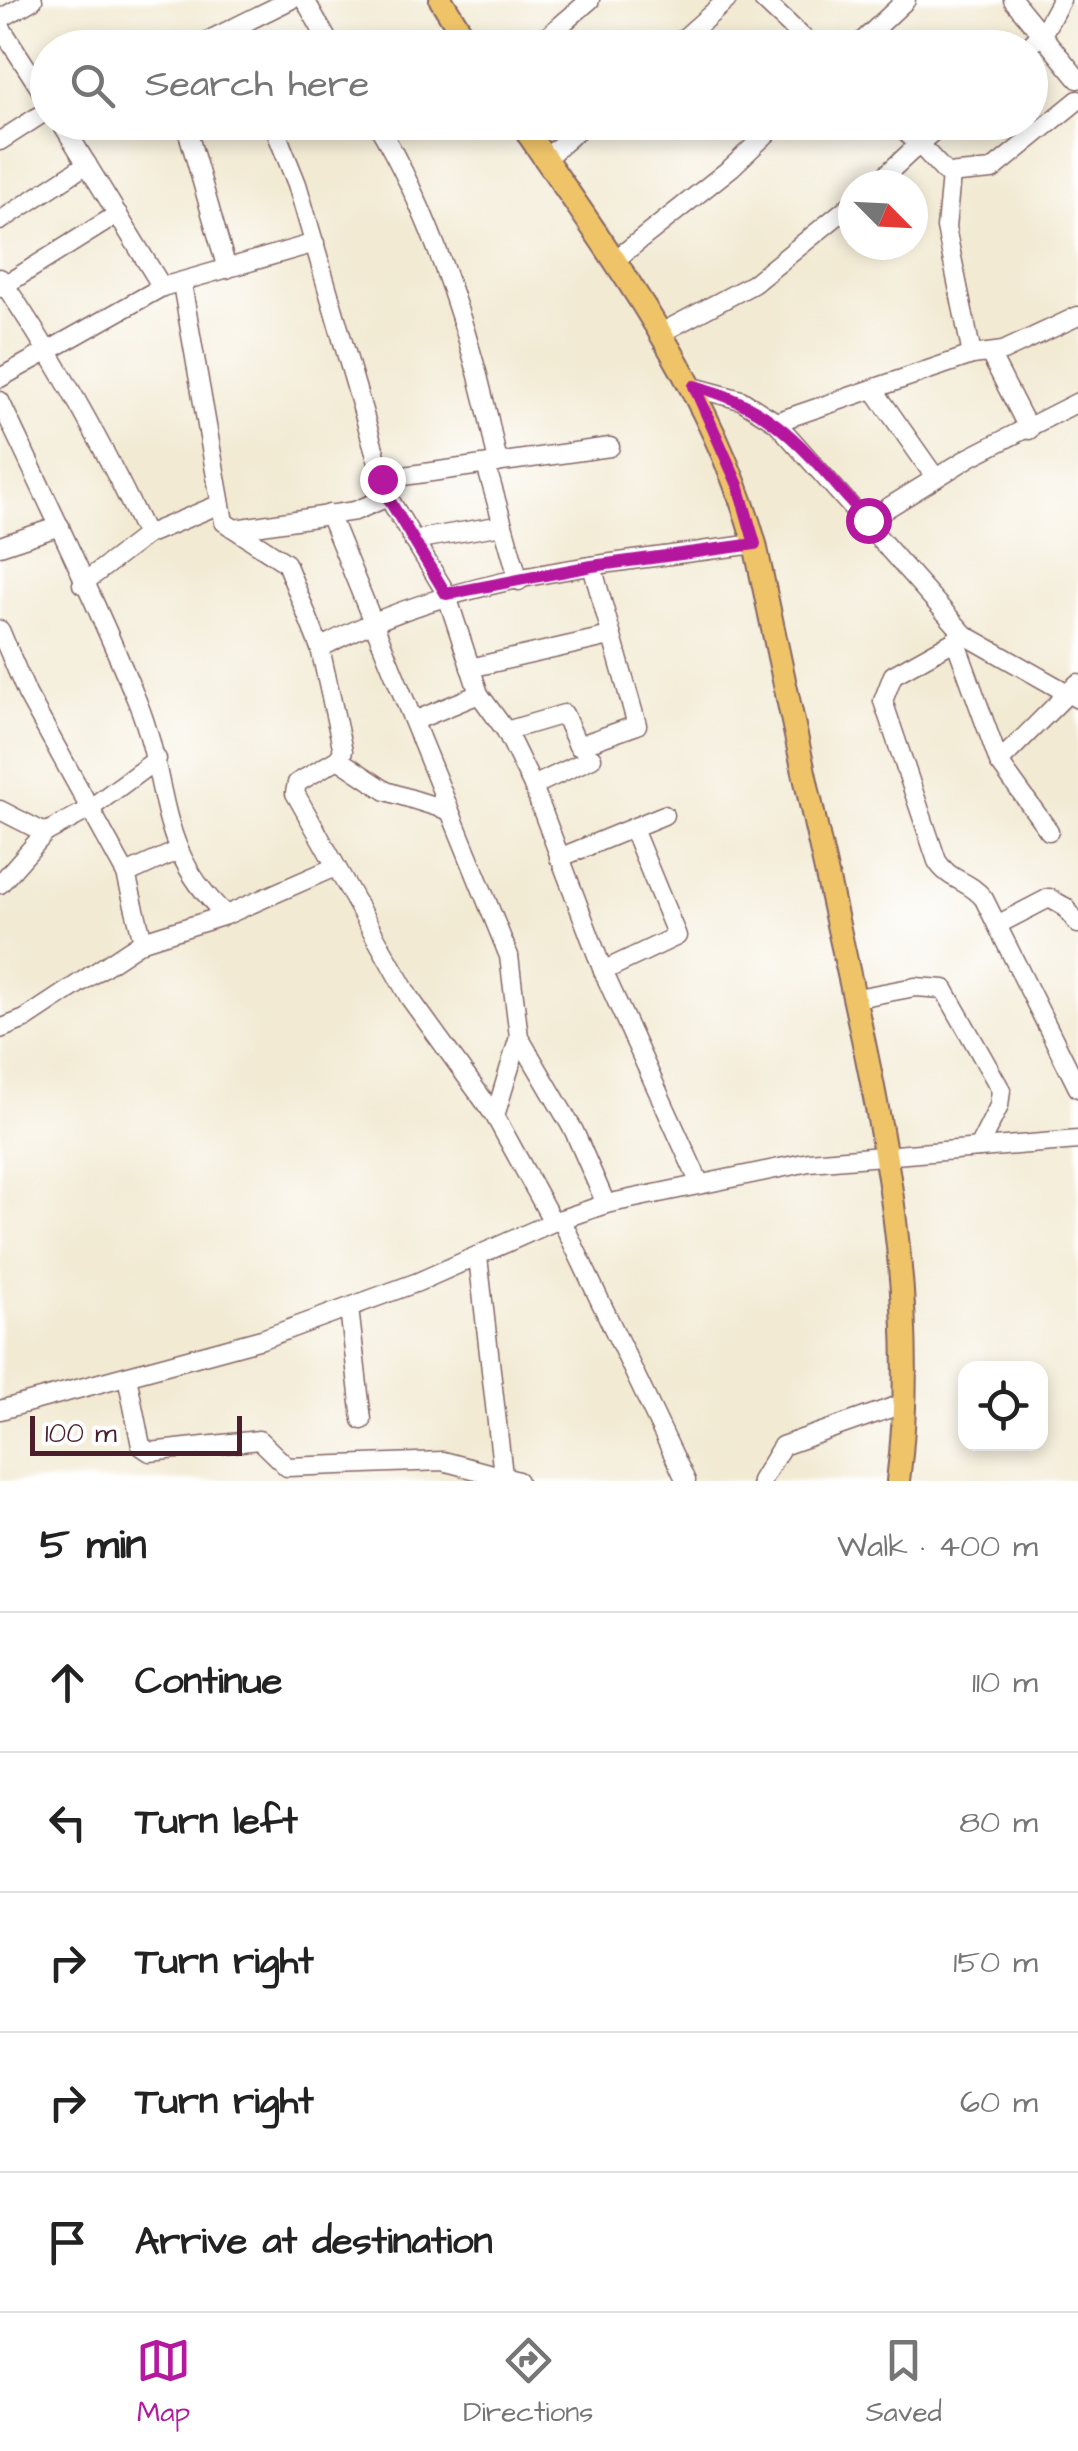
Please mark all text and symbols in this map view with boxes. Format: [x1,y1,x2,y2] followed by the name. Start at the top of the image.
[30,30,1048,140] search box
[65,58,120,113] icon: search
[145,59,369,111] text: Search here
[838,170,928,260] north arrow
[360,457,406,503] route end
[846,498,892,544] route start
[958,1361,1048,1451] map controls
[958,1361,1048,1451] button: locate
[30,1411,242,1456] scale bar
[45,1414,117,1453] text: 100 m
[40,1517,147,1575] text: 5 min
[837,1524,1038,1569] text: Walk · 400 m
[40,1655,95,1710] icon: ahead
[135,1656,282,1708] text: Continue
[972,1660,1038,1705] text: 110 m
[40,1795,95,1850] icon: left
[135,1796,298,1848] text: Turn left
[959,1800,1038,1845] text: 80 m
[40,1935,95,1990] icon: right
[135,1936,314,1988] text: Turn right
[953,1940,1038,1985] text: 150 m
[40,2075,95,2130] icon: right
[135,2076,314,2128] text: Turn right
[960,2080,1038,2125] text: 60 m
[40,2215,95,2270] icon: arrive
[135,2216,492,2268] text: Arrive at destination
[136,2333,191,2432] tab: Map
[463,2333,593,2432] tab: Directions
[866,2333,942,2432] tab: Saved

